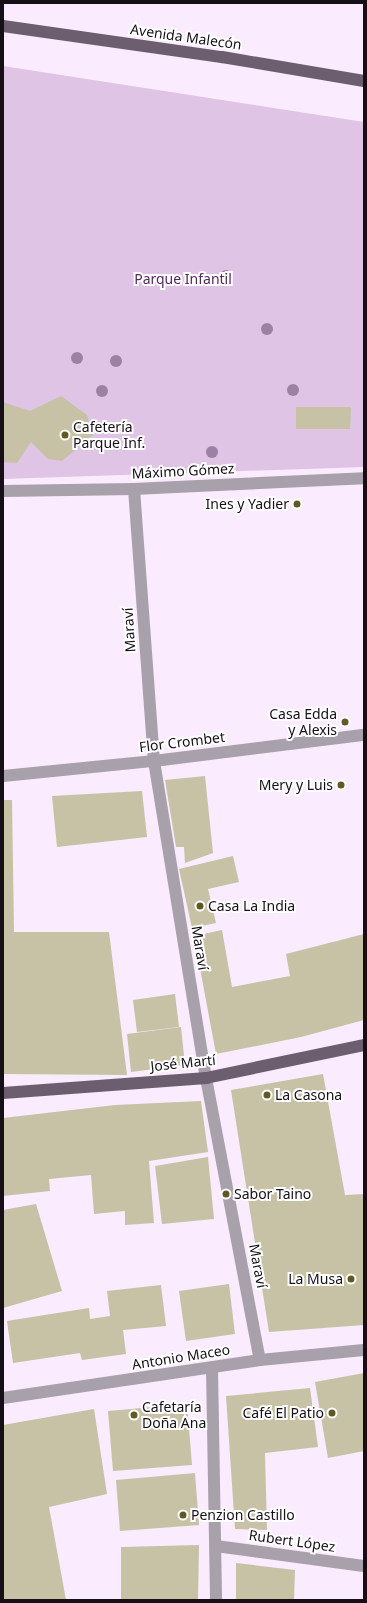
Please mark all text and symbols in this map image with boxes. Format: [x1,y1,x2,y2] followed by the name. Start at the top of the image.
[129,21,243,53] street label: Avenida Malecón
[134,271,232,287] park label: Parque Infantil
[73,419,145,452] place label: Cafetería Parque Inf.
[60,430,70,440] marker: Cafetería Parque Inf.
[131,460,235,482] street label: Máximo Gómez
[206,496,289,512] place label: Ines y Yadier
[292,499,302,509] marker: Ines y Yadier
[119,607,139,653] street label: Maraví
[269,706,337,738] place label: Casa Edda y Alexis
[340,717,350,727] marker: Casa Edda y Alexis
[138,728,226,756] street label: Flor Crombet
[259,777,333,793] place label: Mery y Luis
[336,780,346,790] marker: Mery y Luis
[208,898,295,914] place label: Casa La India
[195,901,205,911] marker: Casa La India
[188,925,212,971] street label: Maraví
[150,1051,216,1075] street label: José Martí
[275,1087,342,1103] place label: La Casona
[262,1090,272,1100] marker: La Casona
[234,1186,311,1202] place label: Sabor Taino
[221,1189,231,1199] marker: Sabor Taino
[245,1242,271,1290] street label: Maraví
[288,1271,343,1287] place label: La Musa
[346,1274,356,1284] marker: La Musa
[131,1341,231,1373] street label: Antonio Maceo
[142,1399,206,1432] place label: Cafetaría Doña Ana
[242,1405,324,1421] place label: Café El Patio
[327,1408,337,1418] marker: Café El Patio
[129,1410,139,1420] marker: Cafetaría Doña Ana
[191,1507,295,1523] place label: Penzion Castillo
[178,1510,188,1520] marker: Penzion Castillo
[248,1527,336,1555] street label: Rubert López

